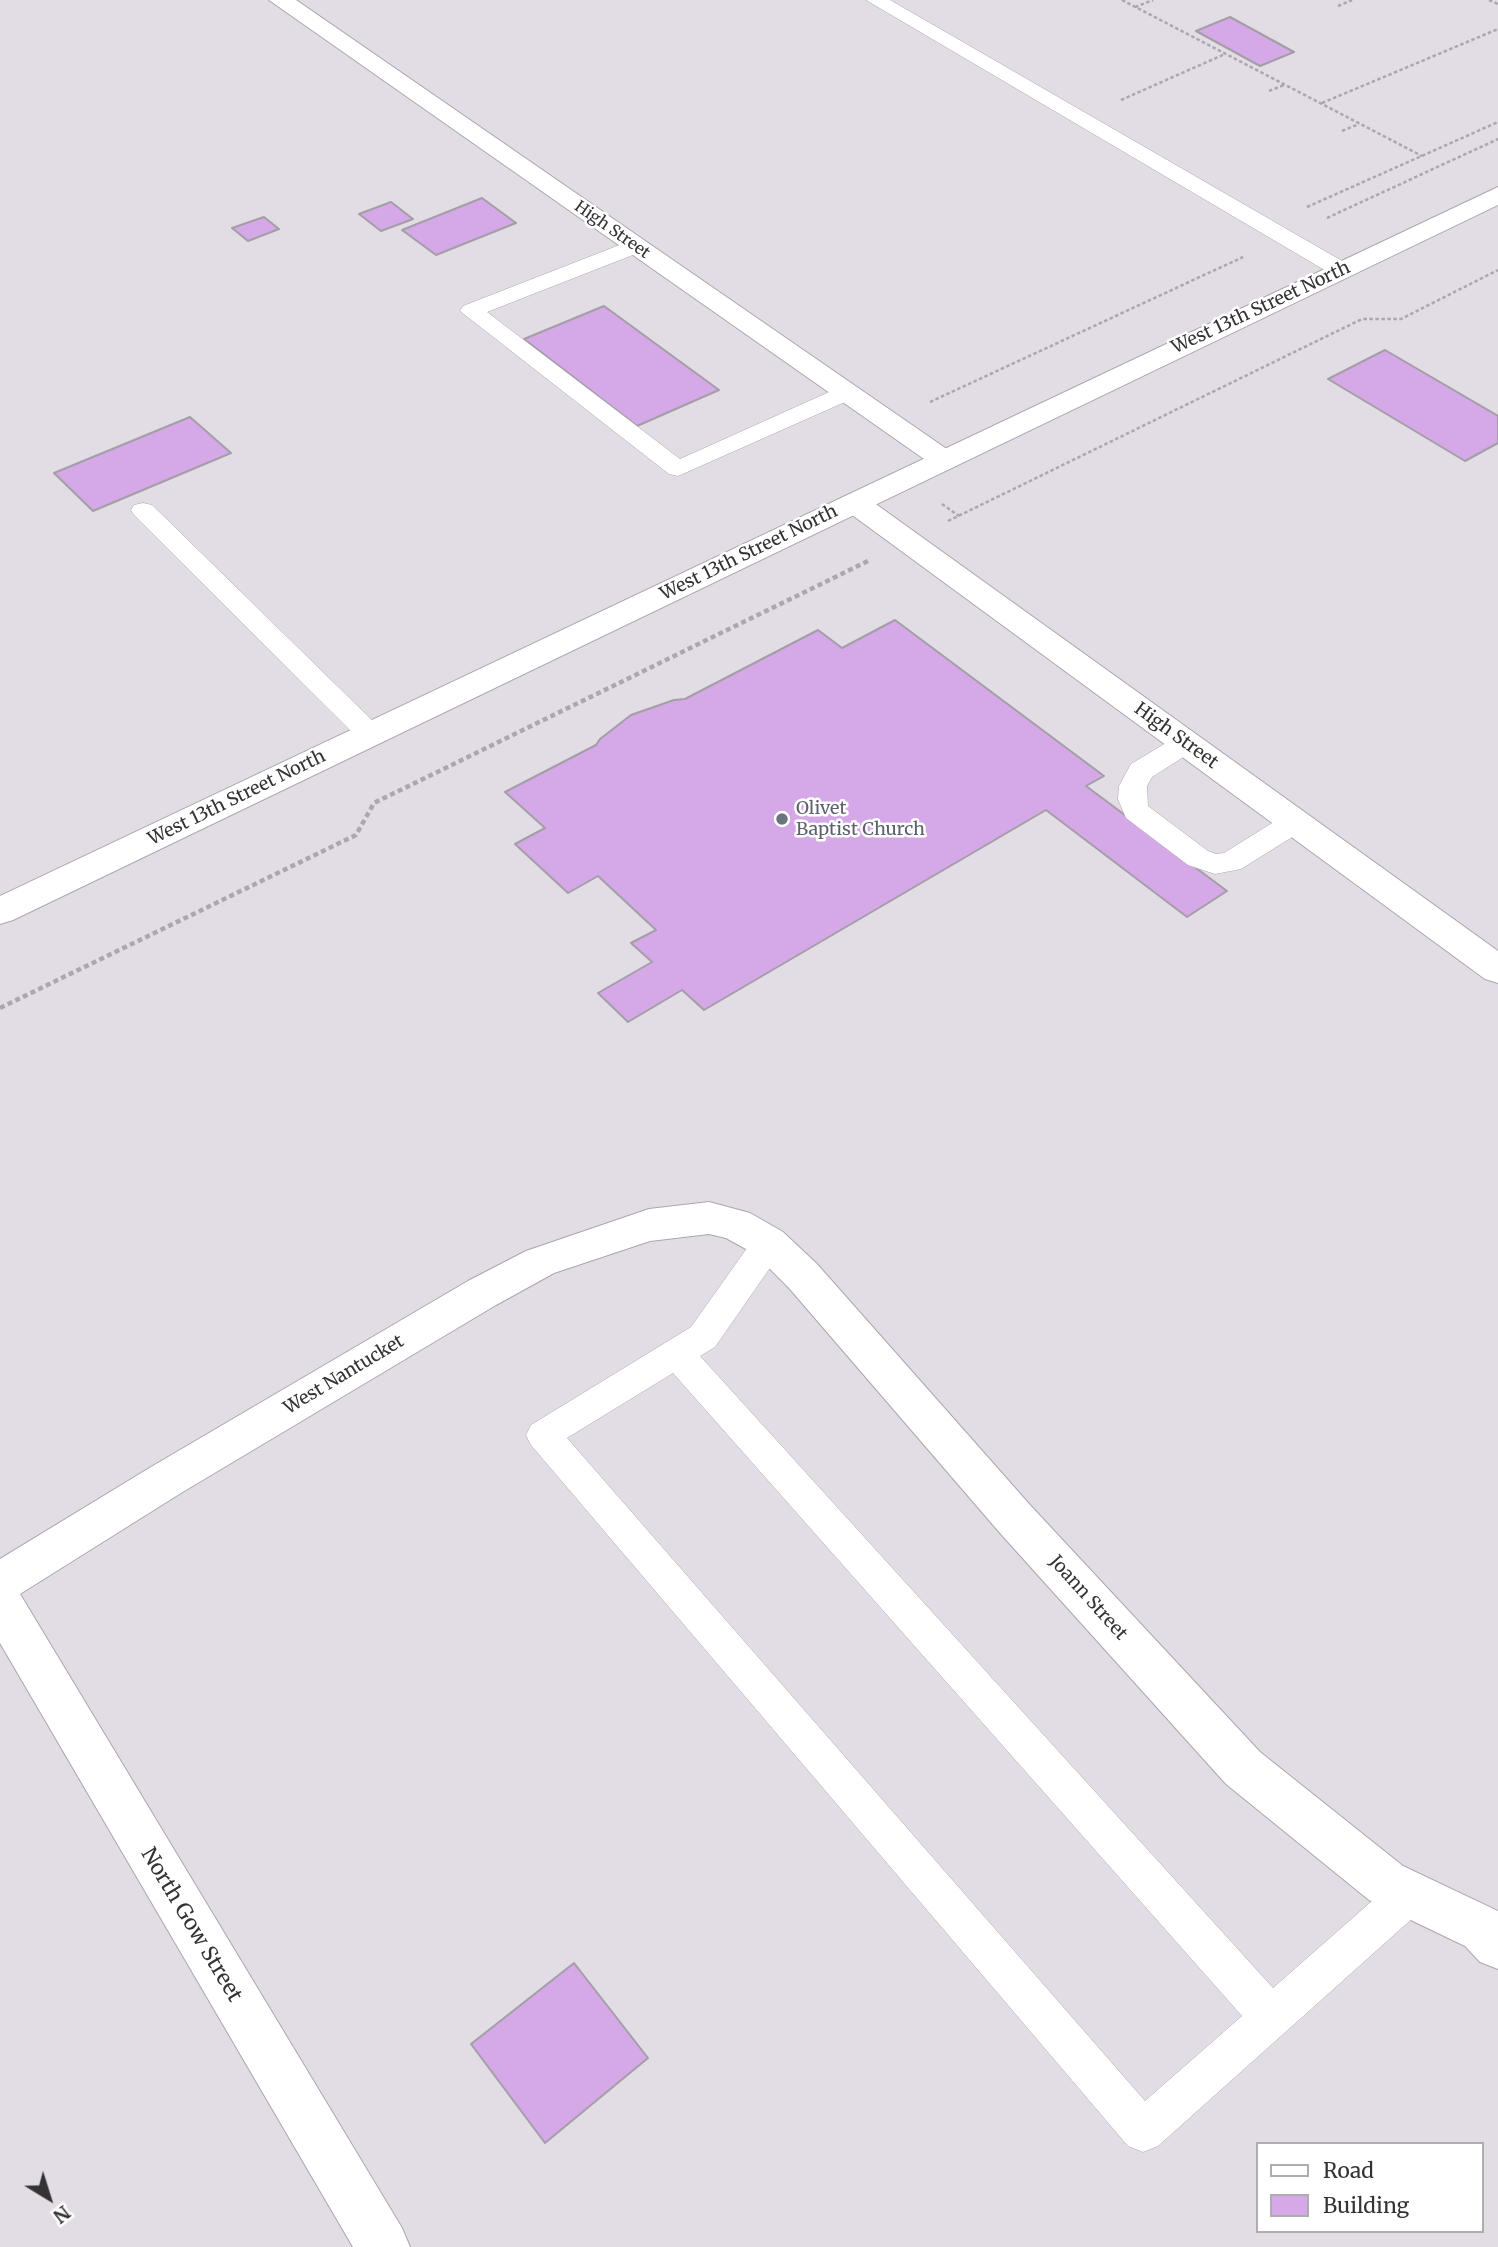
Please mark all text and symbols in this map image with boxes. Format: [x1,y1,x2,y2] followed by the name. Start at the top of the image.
[571,197,653,263] street label: High Street
[1168,257,1354,359] street label: West 13th Street North
[657,501,841,605] street label: West 13th Street North
[1130,698,1222,774] street label: High Street
[145,746,329,850] street label: West 13th Street North
[796,798,925,840] place label: Olivet Baptist Church
[774,811,790,827] marker: Olivet Baptist Church
[280,1331,408,1419] street label: West Nantucket
[1044,1551,1132,1645] street label: Joann Street
[135,1843,247,2007] street label: North Gow Street
[1256,2142,1484,2233] legend
[1323,2157,1374,2184] text: Road
[14,2163,84,2233] north arrow
[1323,2192,1409,2219] text: Building
[49,2200,75,2229] text: N

